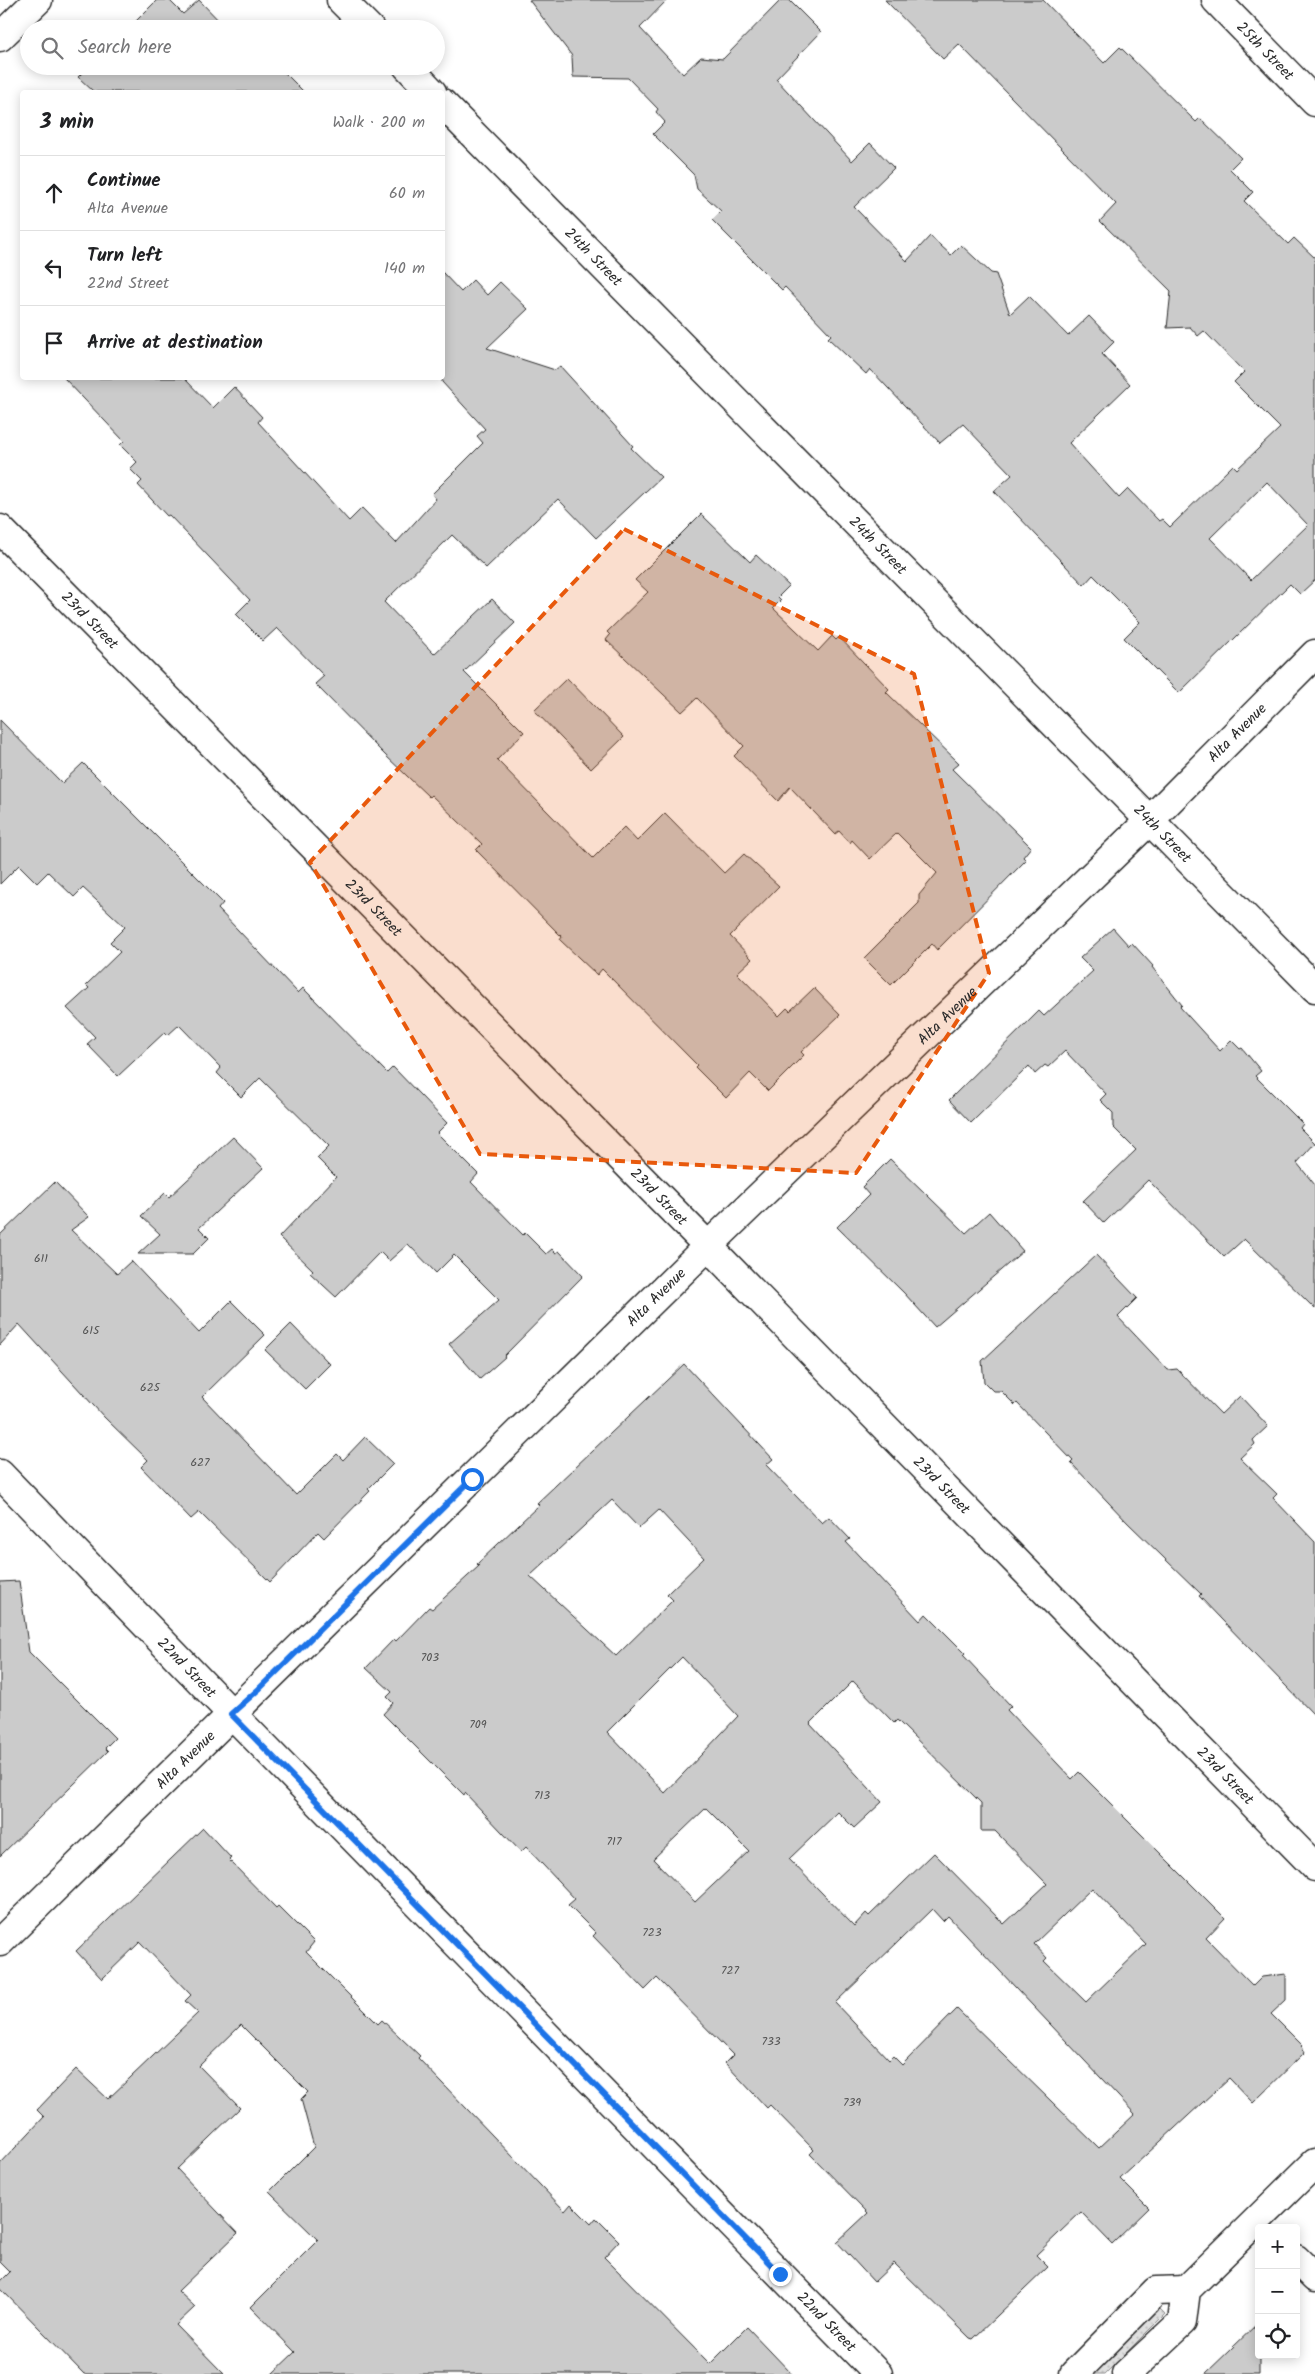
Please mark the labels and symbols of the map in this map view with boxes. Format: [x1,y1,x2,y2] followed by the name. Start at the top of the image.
[1230,16,1300,87] street label: 25th Street
[558,222,628,293] street label: 24th Street
[843,511,912,581] street label: 24th Street
[55,586,124,656] street label: 23rd Street
[1202,698,1273,769] street label: Alta Avenue
[1127,799,1197,869] street label: 24th Street
[339,874,408,943] street label: 23rd Street
[912,981,984,1051] street label: Alta Avenue
[624,1162,693,1232] street label: 23rd Street
[34,1249,48,1268] house number: 611
[621,1262,692,1333] street label: Alta Avenue
[83,1321,101,1340] house number: 615
[140,1378,162,1397] house number: 625
[907,1451,976,1521] street label: 23rd Street
[190,1453,210,1472] house number: 627
[461,1468,484,1491] route start
[151,1632,222,1704] street label: 22nd Street
[421,1648,439,1667] house number: 703
[469,1715,487,1734] house number: 709
[151,1725,222,1796] street label: Alta Avenue
[1190,1741,1259,1811] street label: 23rd Street
[534,1786,550,1805] house number: 713
[607,1832,622,1851] house number: 717
[642,1923,662,1942] house number: 723
[721,1961,739,1980] house number: 727
[761,2032,781,2051] house number: 733
[843,2093,861,2112] house number: 739
[769,2263,792,2286] route end
[790,2286,862,2358] street label: 22nd Street

